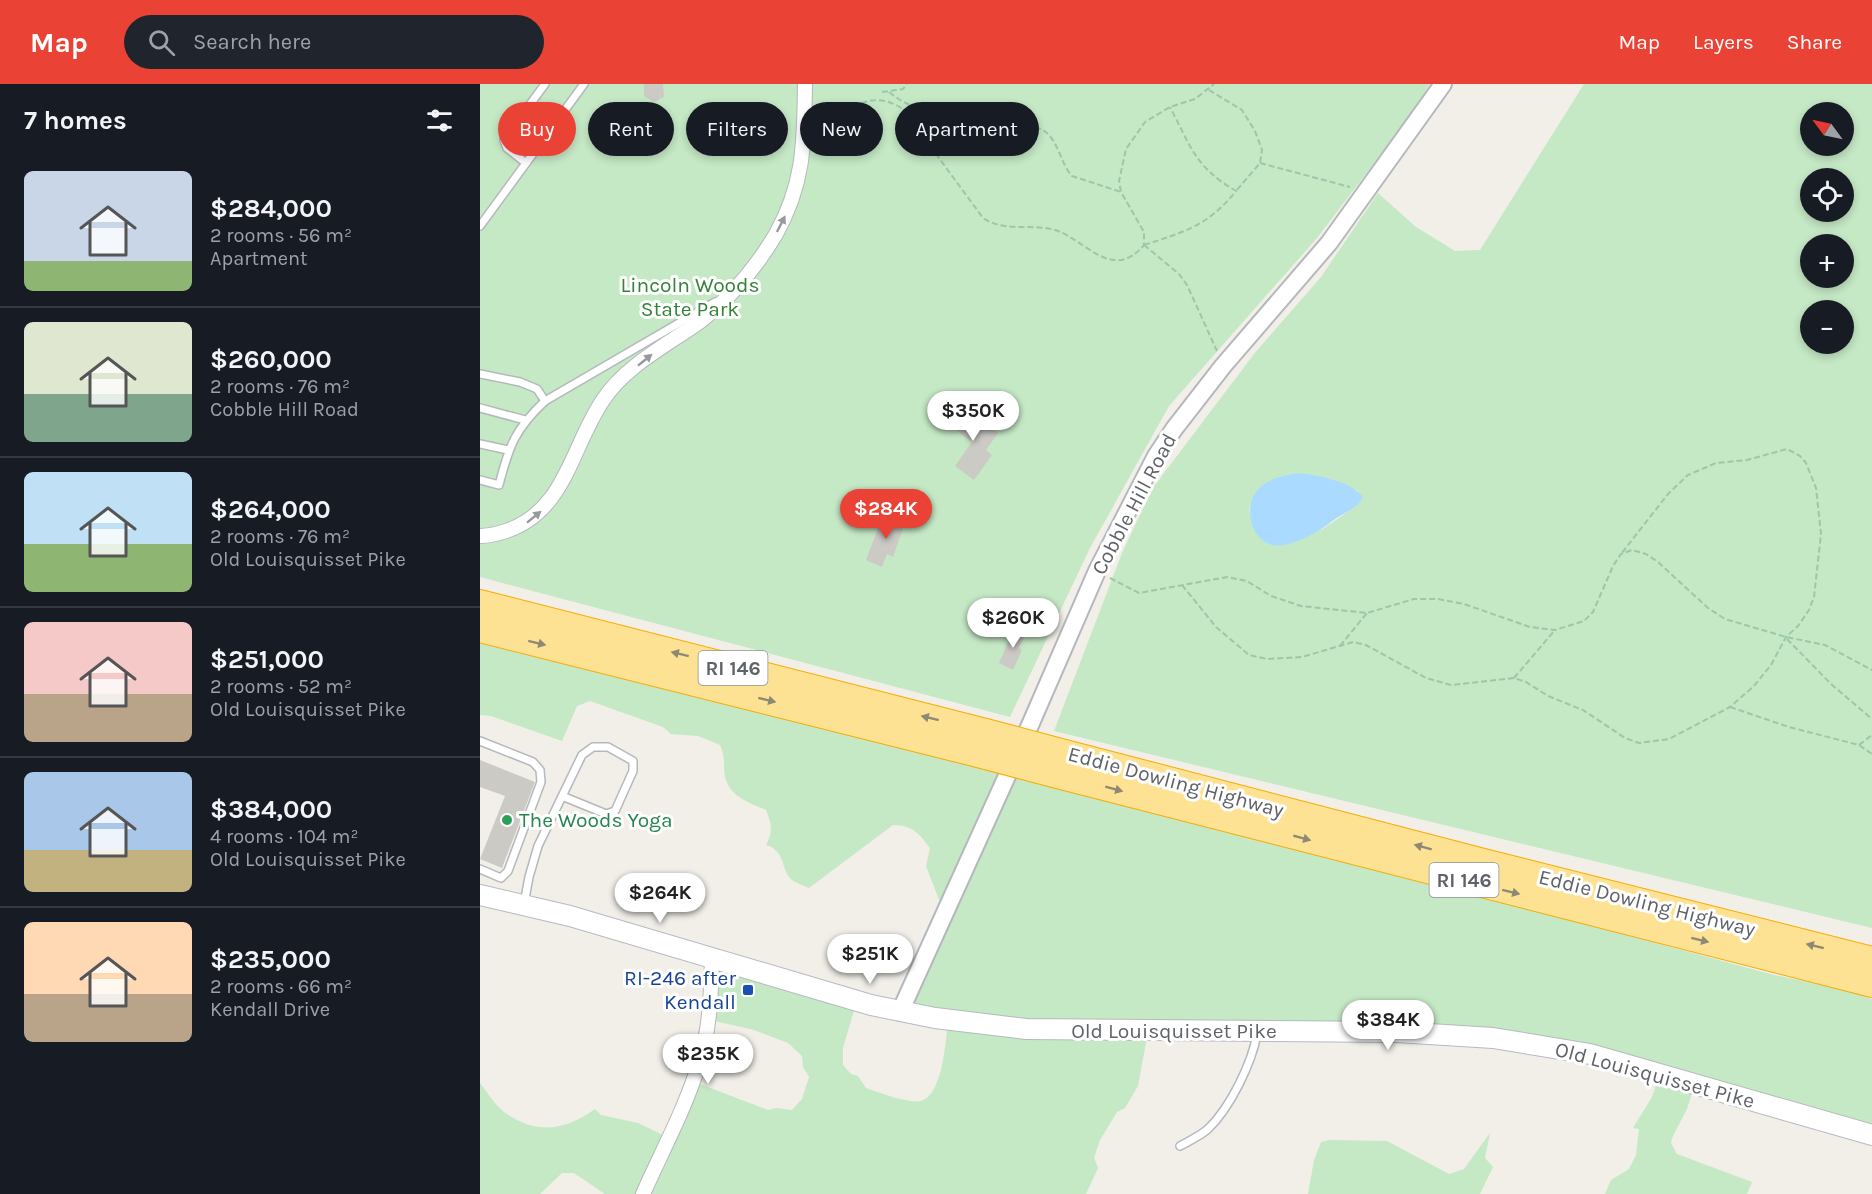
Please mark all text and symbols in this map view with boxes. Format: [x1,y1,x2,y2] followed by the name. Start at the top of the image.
[124,15,544,69] search box
[30,26,88,59] text: Map
[145,26,178,59] icon: search
[193,29,311,55] text: Search here
[1618,30,1660,54] text: Map
[1693,30,1754,54] text: Layers
[1787,30,1842,54] text: Share
[498,102,576,156] chip: Buy
[588,102,674,156] chip: Rent
[686,102,788,156] chip: Filters
[800,102,883,156] chip: New
[895,102,1039,156] chip: Apartment
[1800,102,1854,156] north arrow
[1800,102,1854,354] map controls
[423,104,456,137] icon: filters
[24,105,127,136] text: 7 homes
[1800,168,1854,222] button: locate
[210,193,332,224] text: $284,000
[72,195,144,267] icon: home
[776,215,786,232] one-way arrow
[210,224,352,247] text: 2 rooms · 56 m²
[1800,234,1854,288] button: +
[210,247,308,270] text: Apartment
[620,273,760,321] park label: Lincoln Woods State Park
[1800,300,1854,354] button: −
[210,344,332,375] text: $260,000
[72,346,144,418] icon: home
[637,354,653,367] one-way arrow
[210,375,350,398] text: 2 rooms · 76 m²
[931,391,1015,442] pin: $350K
[210,398,359,421] text: Cobble Hill Road
[941,399,1005,422] text: $350K
[1087,429,1181,579] street label: Cobble Hill Road
[844,489,928,540] pin: $284K
[210,494,331,525] text: $264,000
[72,496,144,568] icon: home
[854,497,918,520] text: $284K
[526,510,542,523] one-way arrow
[210,525,350,548] text: 2 rooms · 76 m²
[210,548,406,571] text: Old Louisquisset Pike
[971,598,1055,649] pin: $260K
[981,606,1045,629] text: $260K
[528,638,546,648] one-way arrow
[210,644,324,675] text: $251,000
[72,646,144,718] icon: home
[670,649,688,658] one-way arrow
[698,651,768,685] road number: RI 146
[210,675,352,698] text: 2 rooms · 52 m²
[757,696,776,706] one-way arrow
[210,698,406,721] text: Old Louisquisset Pike
[920,713,938,722] one-way arrow
[1066,742,1287,822] street label: Eddie Dowling Highway
[1105,785,1123,794] one-way arrow
[210,794,332,825] text: $384,000
[72,796,144,868] icon: home
[519,808,673,832] place label: The Woods Yoga
[500,813,514,827] marker: The Woods Yoga
[210,825,358,848] text: 4 rooms · 104 m²
[1293,834,1311,844] one-way arrow
[1413,841,1432,851] one-way arrow
[210,848,406,871] text: Old Louisquisset Pike
[1430,863,1498,897] road number: RI 146
[1536,864,1758,942] street label: Eddie Dowling Highway
[618,873,702,924] pin: $264K
[629,881,692,904] text: $264K
[1502,888,1521,898] one-way arrow
[828,934,912,985] pin: $251K
[1691,936,1710,946] one-way arrow
[1806,940,1824,950] one-way arrow
[841,942,899,965] text: $251K
[210,944,331,975] text: $235,000
[72,946,144,1018] icon: home
[624,966,736,1014] place label: RI-246 after Kendall
[210,975,352,998] text: 2 rooms · 66 m²
[741,983,755,997] marker: RI-246 after Kendall
[210,998,330,1021] text: Kendall Drive
[1346,1000,1430,1051] pin: $384K
[1356,1008,1420,1031] text: $384K
[1071,1019,1277,1043] street label: Old Louisquisset Pike
[666,1034,750,1085] pin: $235K
[1553,1037,1757,1113] street label: Old Louisquisset Pike
[676,1042,740,1065] text: $235K

